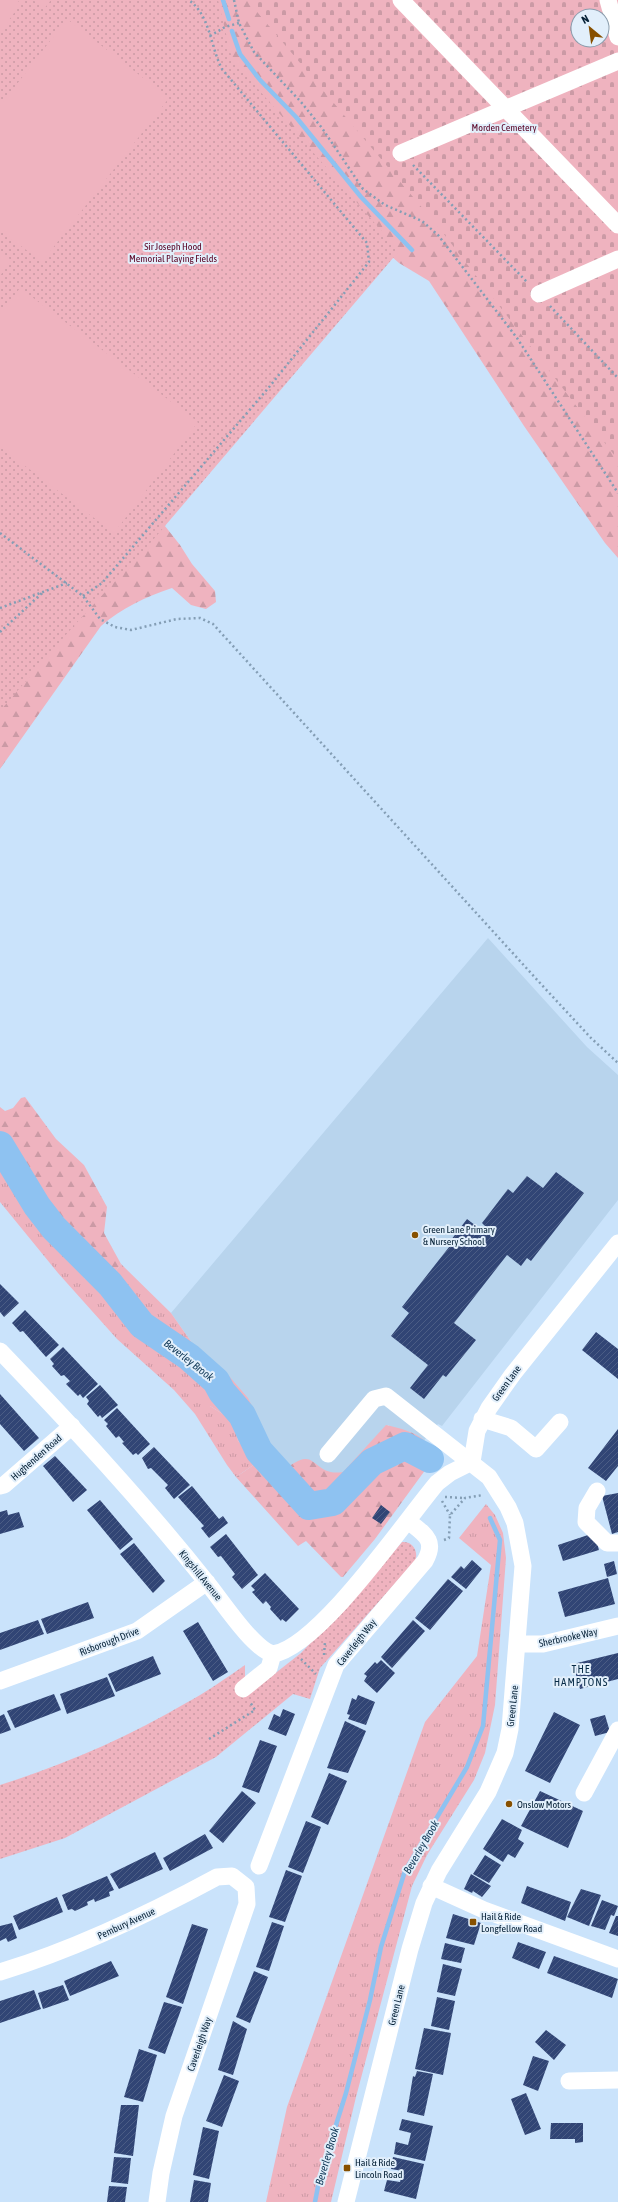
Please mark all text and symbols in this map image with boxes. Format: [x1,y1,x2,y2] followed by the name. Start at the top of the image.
[570,8,610,48] north arrow
[579,12,591,26] text: N
[471,122,537,133] park label: Morden Cemetery
[129,241,217,264] park label: Sir Joseph Hood Memorial Playing Fields
[423,1224,495,1247] place label: Green Lane Primary & Nursery School
[410,1230,420,1240] marker: Green Lane Primary & Nursery School
[162,1337,216,1383] water label: Beverley Brook
[490,1363,523,1403] street label: Green Lane
[9,1432,64,1482] street label: Hughenden Road
[177,1548,224,1603] street label: Kingshill Avenue
[334,1617,378,1668] street label: Caverleigh Way
[78,1625,141,1658] street label: Risborough Drive
[538,1626,598,1649] street label: Sherbrooke Way
[554,1663,608,1688] district label: THE HAMPTONS
[505,1684,520,1727] street label: Green Lane
[504,1799,514,1809] marker: Onslow Motors
[517,1799,572,1810] place label: Onslow Motors
[401,1818,441,1876] water label: Beverley Brook
[96,1905,157,1942] street label: Pembury Avenue
[481,1911,543,1934] place label: Hail & Ride Longfellow Road
[468,1917,478,1927] marker: Hail & Ride Longfellow Road
[386,1983,407,2027] street label: Green Lane
[185,2016,214,2073] street label: Caverleigh Way
[313,2125,341,2186] water label: Beverley Brook
[355,2157,403,2180] place label: Hail & Ride Lincoln Road
[342,2163,352,2173] marker: Hail & Ride Lincoln Road

